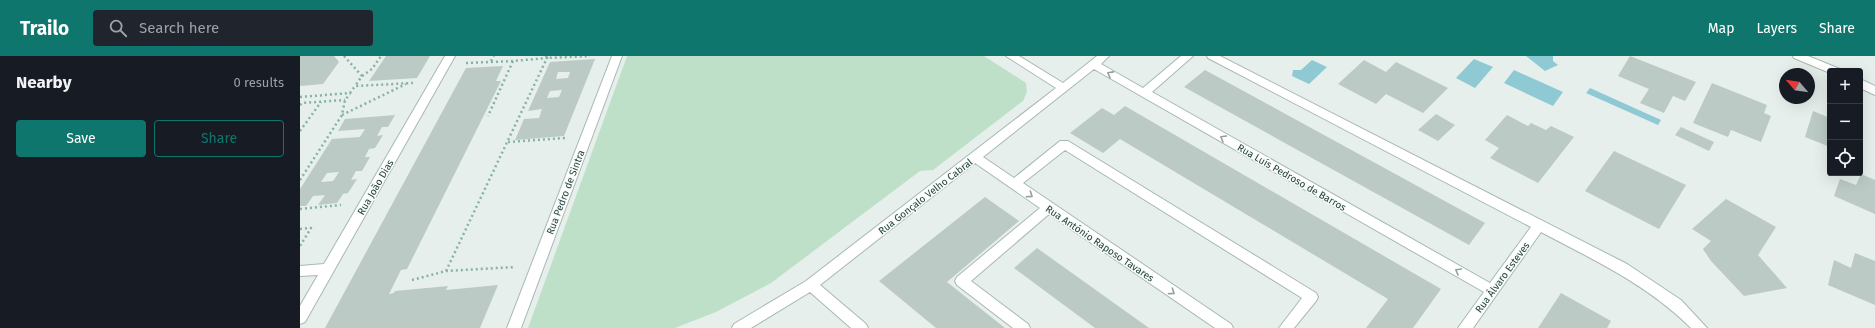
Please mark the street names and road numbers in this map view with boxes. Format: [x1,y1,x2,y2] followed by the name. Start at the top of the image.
[1235,141,1349,214] street label: Rua Luís Pedroso de Barros
[544,148,588,236] street label: Rua Pedro de Sintra
[876,156,975,237] street label: Rua Gonçalo Velho Cabral
[355,157,397,217] street label: Rua João Dias
[1043,203,1156,285] street label: Rua António Raposo Tavares
[1471,238,1533,315] street label: Rua Álvaro Esteves

